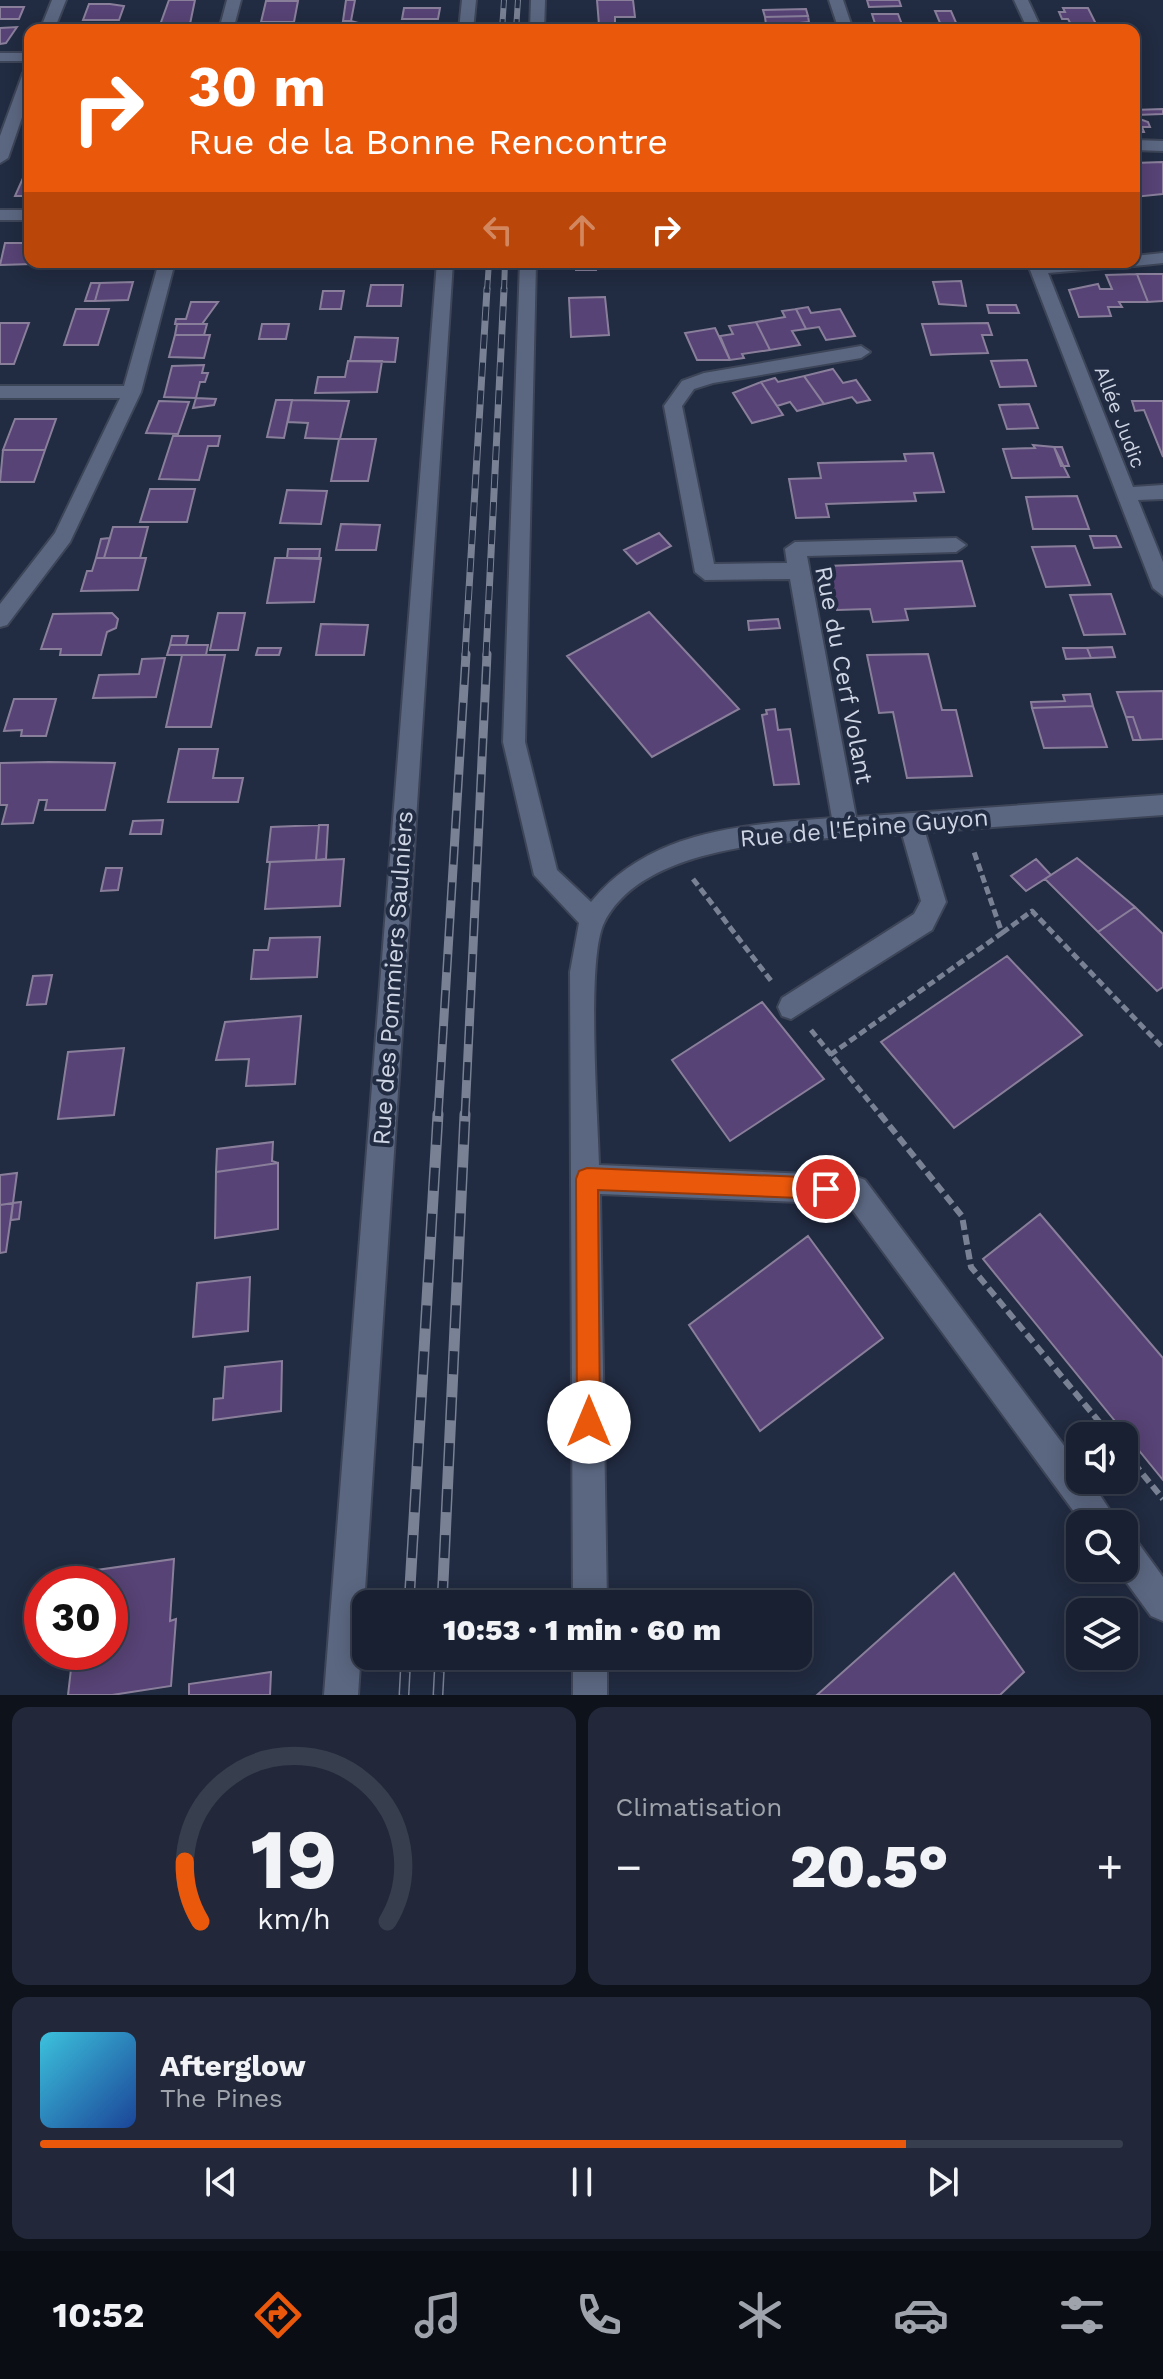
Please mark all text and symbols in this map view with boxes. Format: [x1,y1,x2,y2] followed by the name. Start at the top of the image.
[188,54,326,120] text: 30 m
[56,56,160,160] icon: right
[188,121,668,163] text: Rue de la Bonne Rencontre
[476,208,520,252] icon: left
[560,208,604,252] icon: ahead
[644,208,688,252] icon: right
[1090,363,1150,471] street label: Allée Judic
[809,564,879,786] street label: Rue du Cerf Volant
[739,803,989,853] street label: Rue de l'Épine Guyon
[367,810,419,1146] street label: Rue des Pommiers Saulniers
[792,1155,860,1223] pin
[804,1167,848,1211] icon: arrive
[547,1380,631,1464] position arrow
[1066,1422,1138,1670] map controls
[1066,1422,1138,1494] button: sound
[1066,1510,1138,1582] button: search
[24,1566,128,1670] speed limit sign: 30
[1066,1598,1138,1670] button: layers
[443,1612,721,1647] text: 10:53 · 1 min · 60 m
[616,1792,782,1822] text: Climatisation
[250,1811,337,1908] text: 19
[790,1831,948,1902] text: 20.5°
[616,1841,642,1893] text: −
[1096,1841,1123,1893] text: +
[257,1902,331,1936] text: km/h
[160,2048,306,2083] text: Afterglow
[160,2083,283,2113] text: The Pines
[199,2160,243,2204] icon: previous
[560,2160,604,2204] icon: pause
[921,2160,965,2204] icon: next
[250,2287,306,2343] icon: directions
[410,2287,466,2343] icon: music
[571,2287,627,2343] icon: phone
[732,2287,788,2343] icon: climate
[893,2287,949,2343] icon: car
[1054,2287,1110,2343] icon: filters
[52,2294,145,2336] text: 10:52

